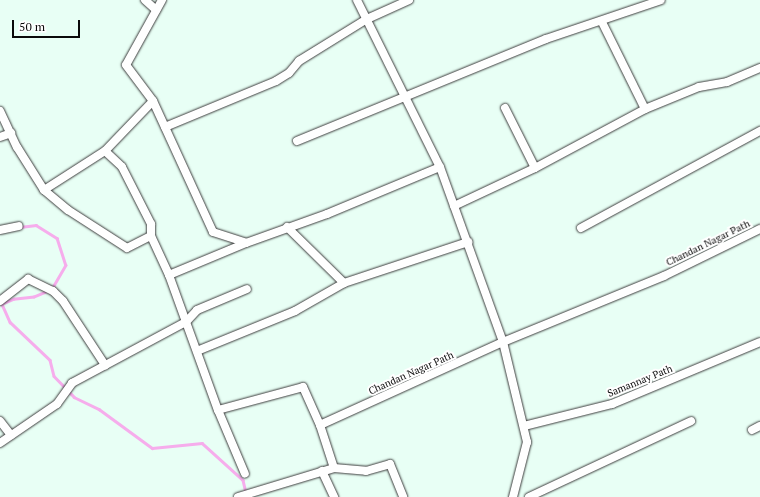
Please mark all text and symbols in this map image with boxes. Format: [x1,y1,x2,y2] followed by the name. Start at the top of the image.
[14,12,82,38] scale bar
[19,19,45,34] text: 50 m
[664,217,752,269] street label: Chandan Nagar Path
[367,349,455,397] street label: Chandan Nagar Path
[606,362,674,400] street label: Samannay Path

